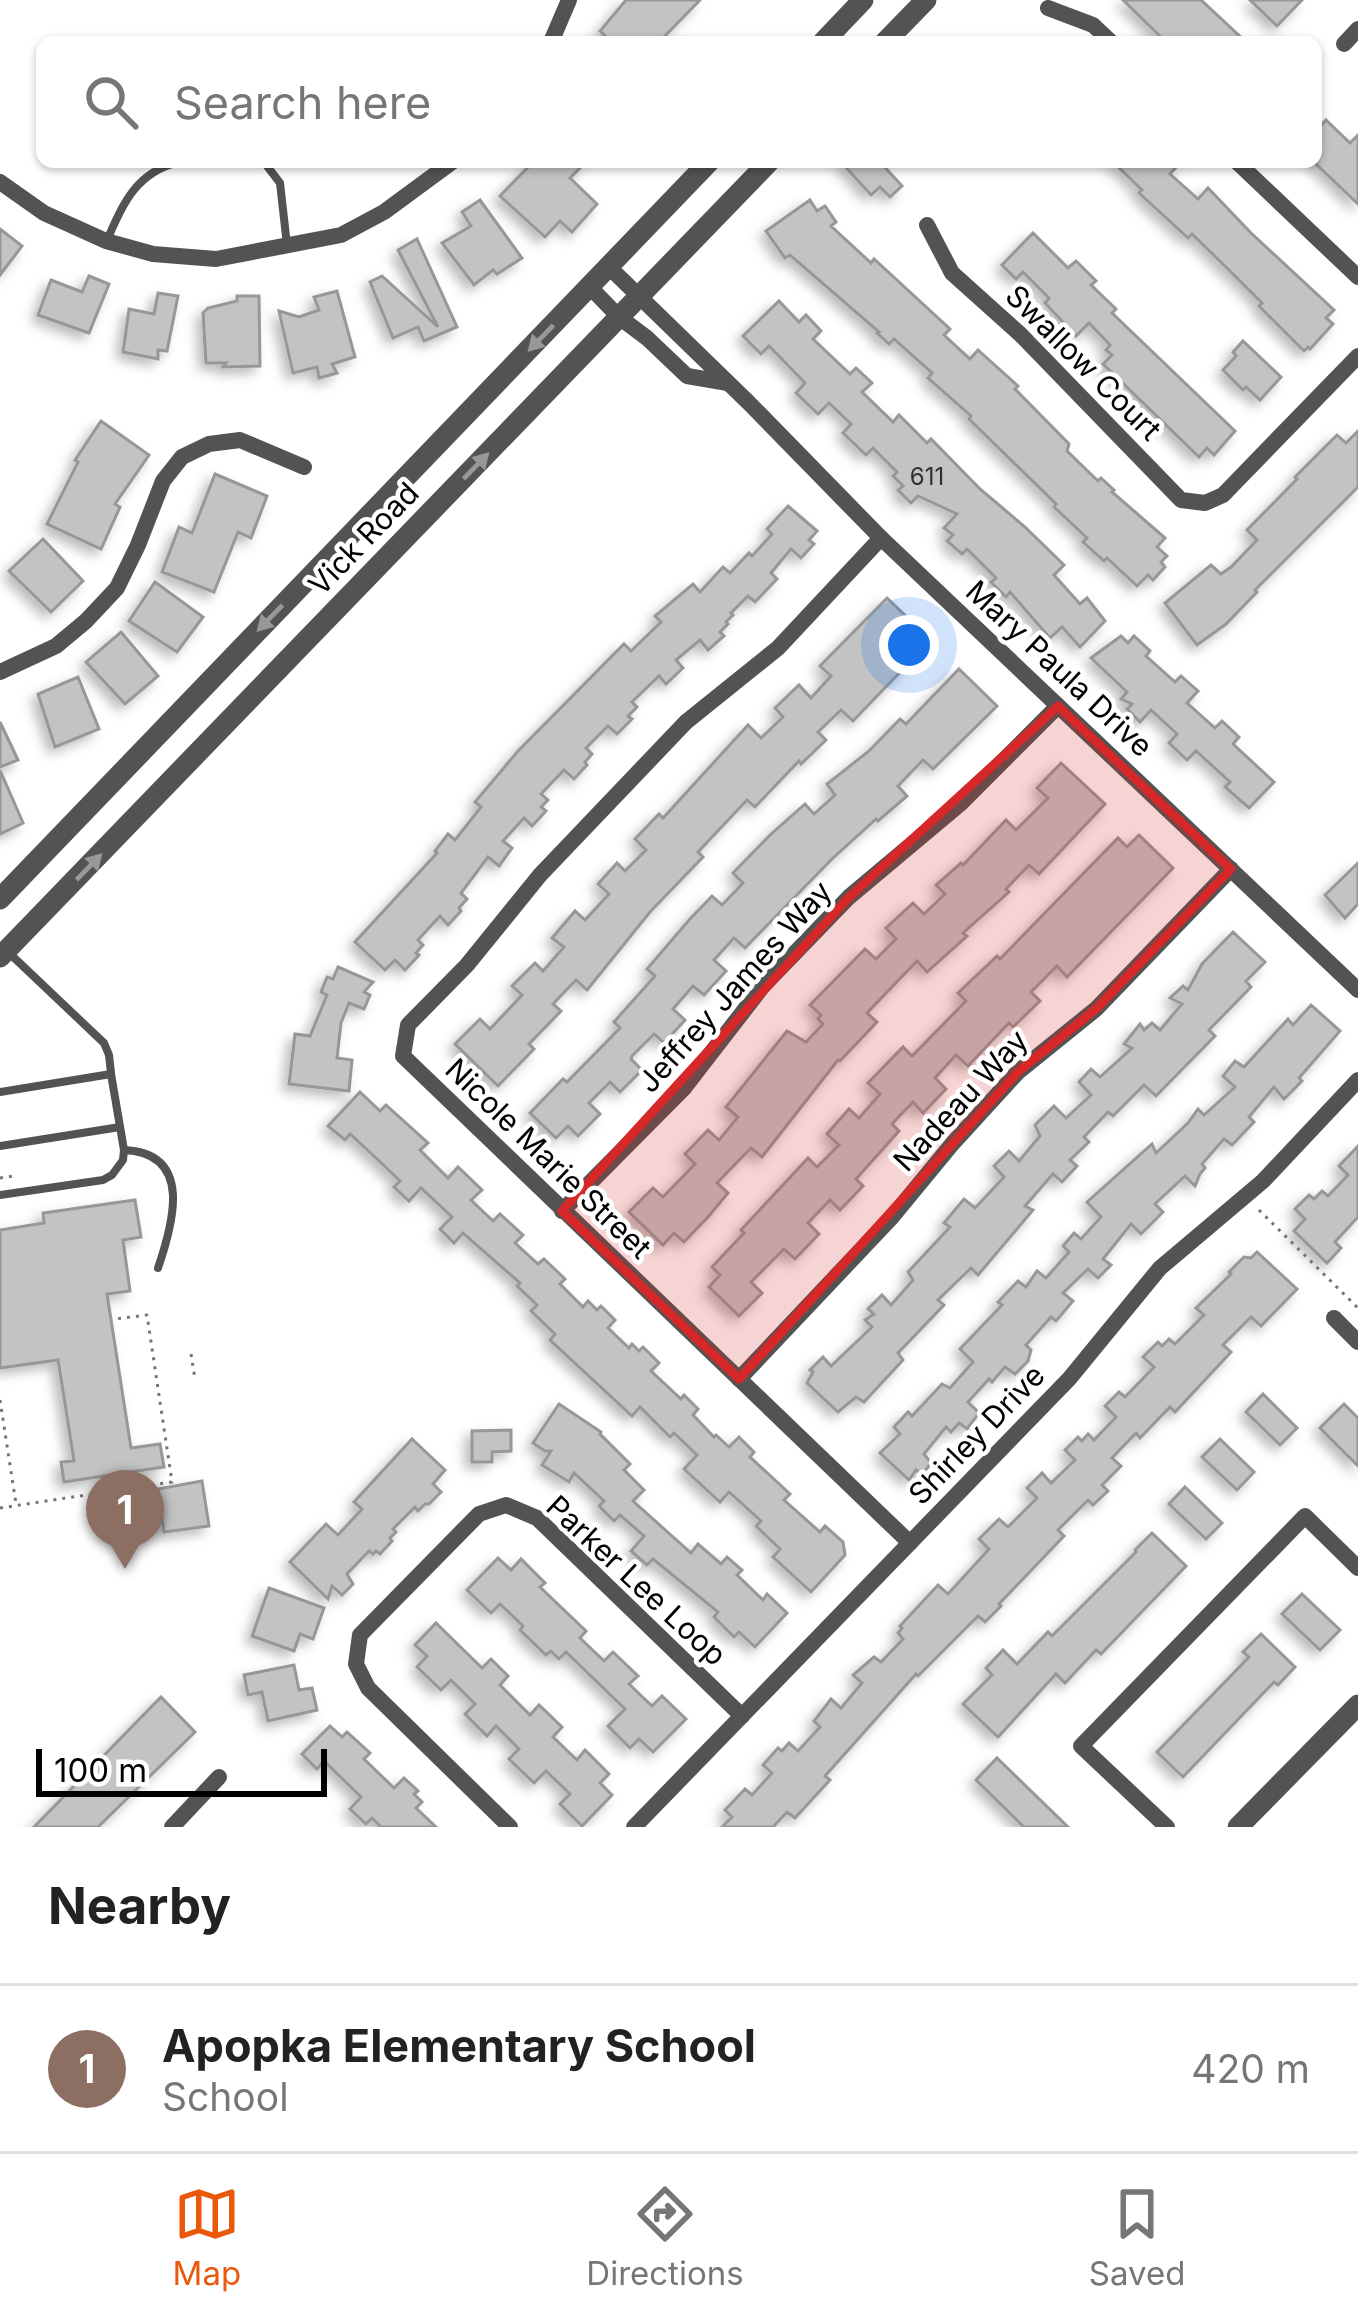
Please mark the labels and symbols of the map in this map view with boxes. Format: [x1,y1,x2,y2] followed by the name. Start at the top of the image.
[999,277,1169,448] street label: Swallow Court
[527,324,555,352] one-way arrow
[462,452,490,480] one-way arrow
[910,462,944,491] house number: 611
[301,475,426,602] street label: Vick Road
[959,573,1160,764] street label: Mary Paula Drive
[256,603,284,632] one-way arrow
[879,615,939,675] your location
[74,853,102,882] one-way arrow
[630,873,839,1099] street label: Jeffrey James Way
[886,1022,1035,1178] street label: Nadeau Way
[438,1051,659,1266] street label: Nicole Marie Street
[901,1357,1052,1512] street label: Shirley Drive
[86,1470,164,1569] pin: 1
[539,1488,734,1673] street label: Parker Lee Loop
[36,1743,327,1796] scale bar

